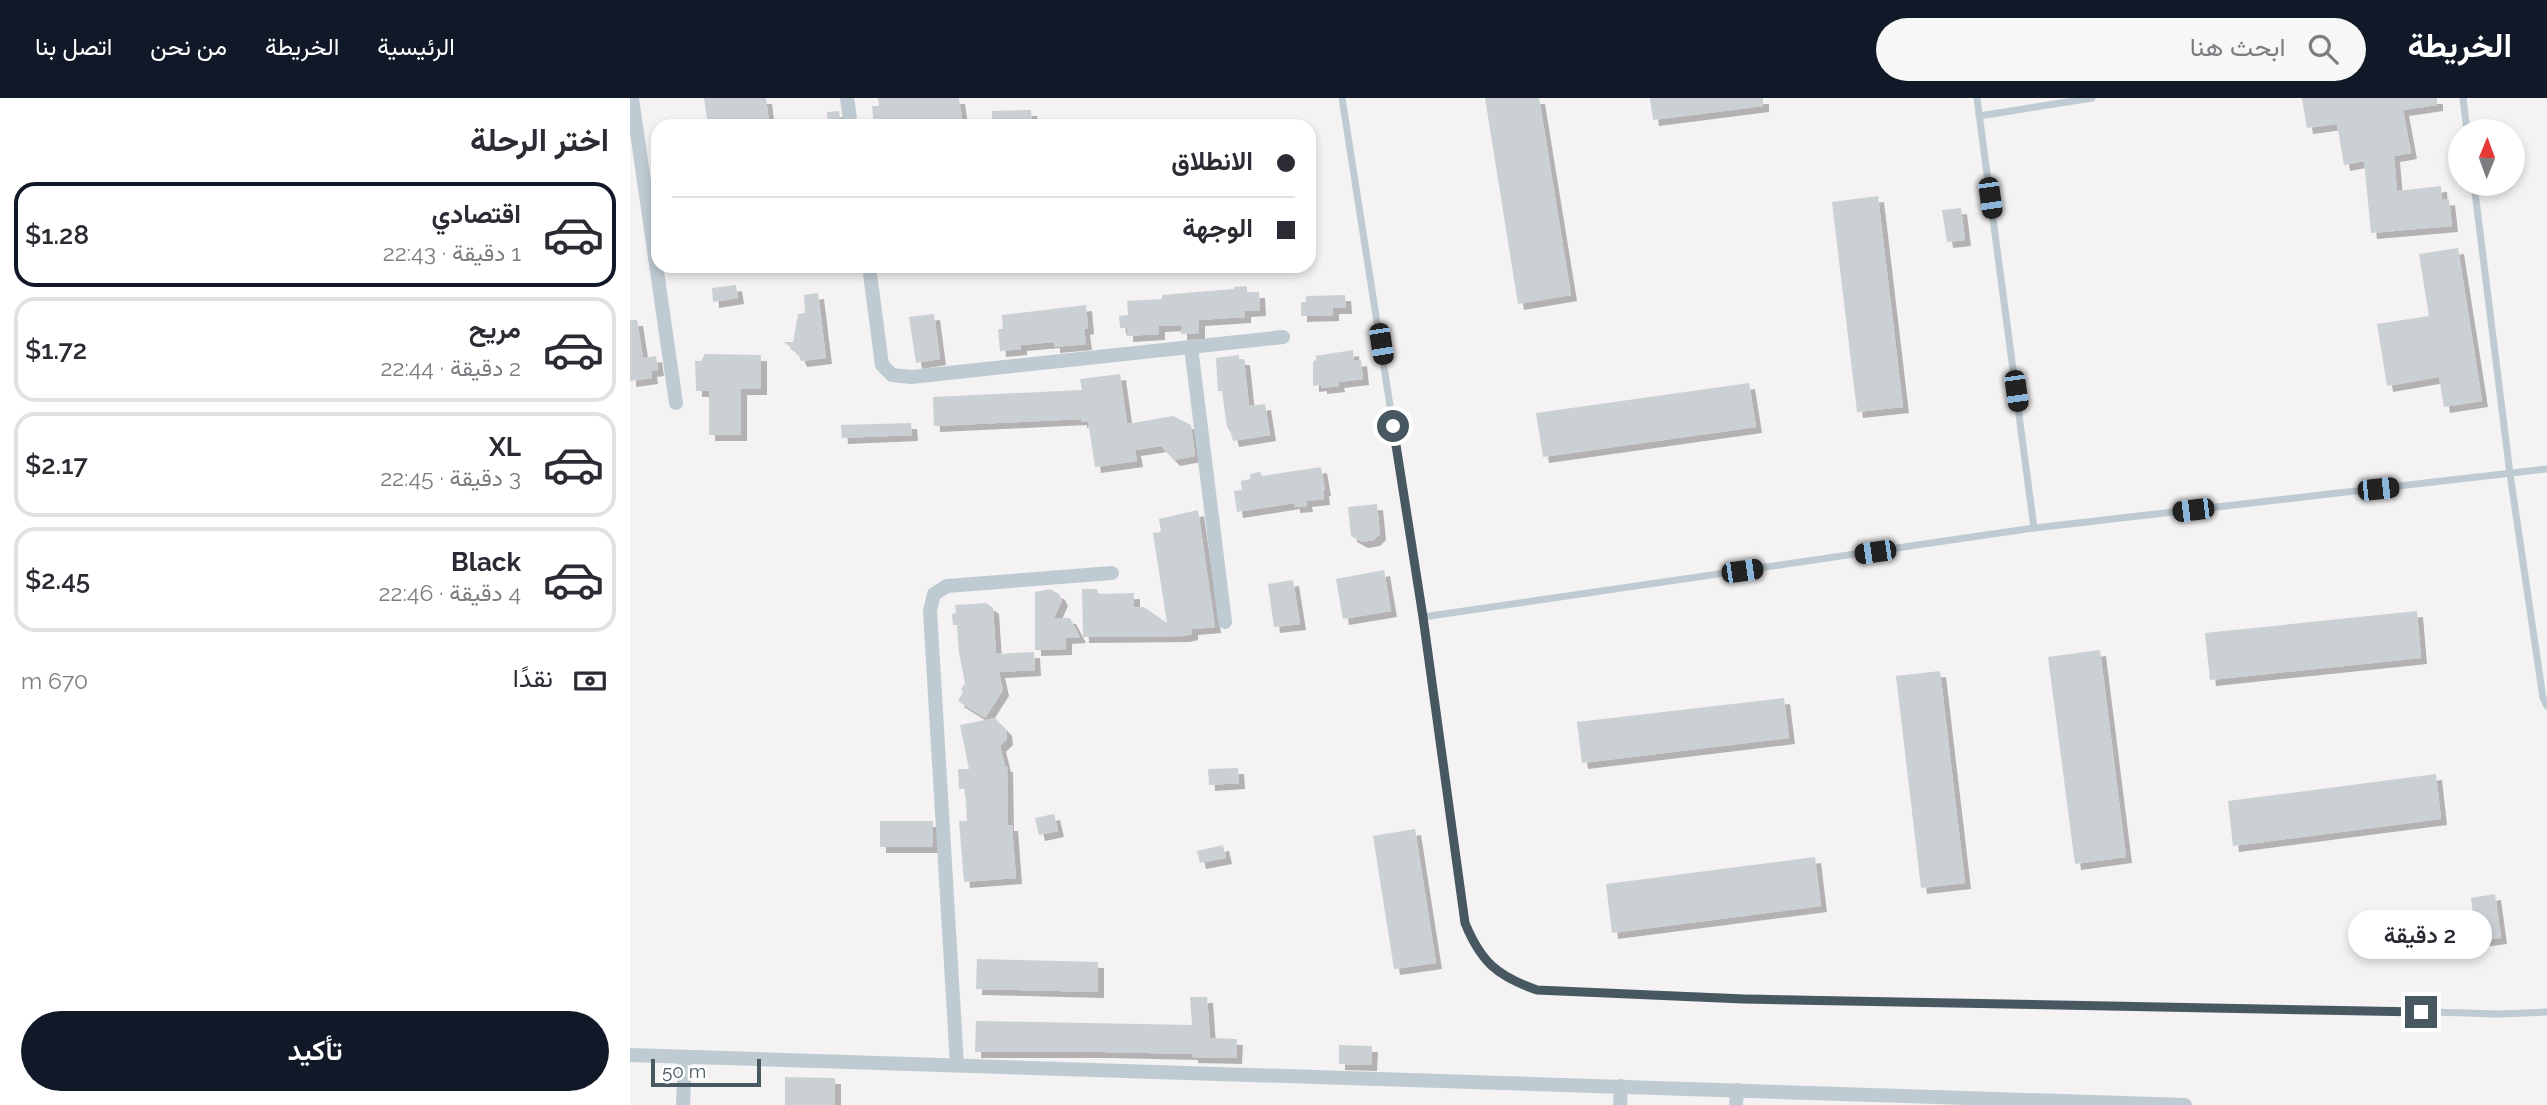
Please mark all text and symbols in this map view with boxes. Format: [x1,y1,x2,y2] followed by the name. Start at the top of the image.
[1876,18,2366,81] search box
[2408,26,2512,65] text: الخريطة
[2304,30,2342,68] icon: search
[35,32,112,61] text: اتصل بنا
[150,32,227,61] text: من نحن
[265,32,339,61] text: الخريطة
[377,32,455,61] text: الرئيسية
[2190,32,2286,62] text: ابحث هنا
[2448,119,2525,196] north arrow
[2448,119,2525,196] map controls
[470,121,609,158] text: اختر الرحلة
[1171,146,1253,176] text: الانطلاق
[1977,176,2004,220] car
[432,199,521,229] text: اقتصادي
[542,203,605,266] icon: car
[1182,213,1253,243] text: الوجهة
[25,220,89,250] text: $1.28
[383,239,521,266] text: 1 دقيقة · 22:43
[469,314,521,344] text: مريح
[542,318,605,381] icon: car
[1368,322,1395,366] car
[25,335,87,365] text: $1.72
[380,354,521,381] text: 2 دقيقة · 22:44
[2003,369,2030,413] car
[1377,410,1409,442] route start
[489,432,521,462] text: XL
[542,433,605,496] icon: car
[25,450,88,480] text: $2.17
[380,464,521,491] text: 3 دقيقة · 22:45
[2357,476,2400,502] car
[2171,497,2216,523] car
[1853,539,1898,565] car
[451,547,521,577] text: Black
[542,548,605,611] icon: car
[1720,558,1765,584] car
[25,565,90,595] text: $2.45
[379,579,521,606] text: 4 دقيقة · 22:46
[571,662,609,700] icon: cash
[513,663,553,693] text: نقدًا
[21,667,88,694] text: 670 m
[2349,911,2493,960] callout: 2 دقيقة
[2384,921,2456,948] text: 2 دقيقة
[2405,996,2437,1028] route end
[21,1011,609,1091] button: تأكيد
[651,1056,761,1088] scale bar
[662,1060,706,1082] text: 50 m

